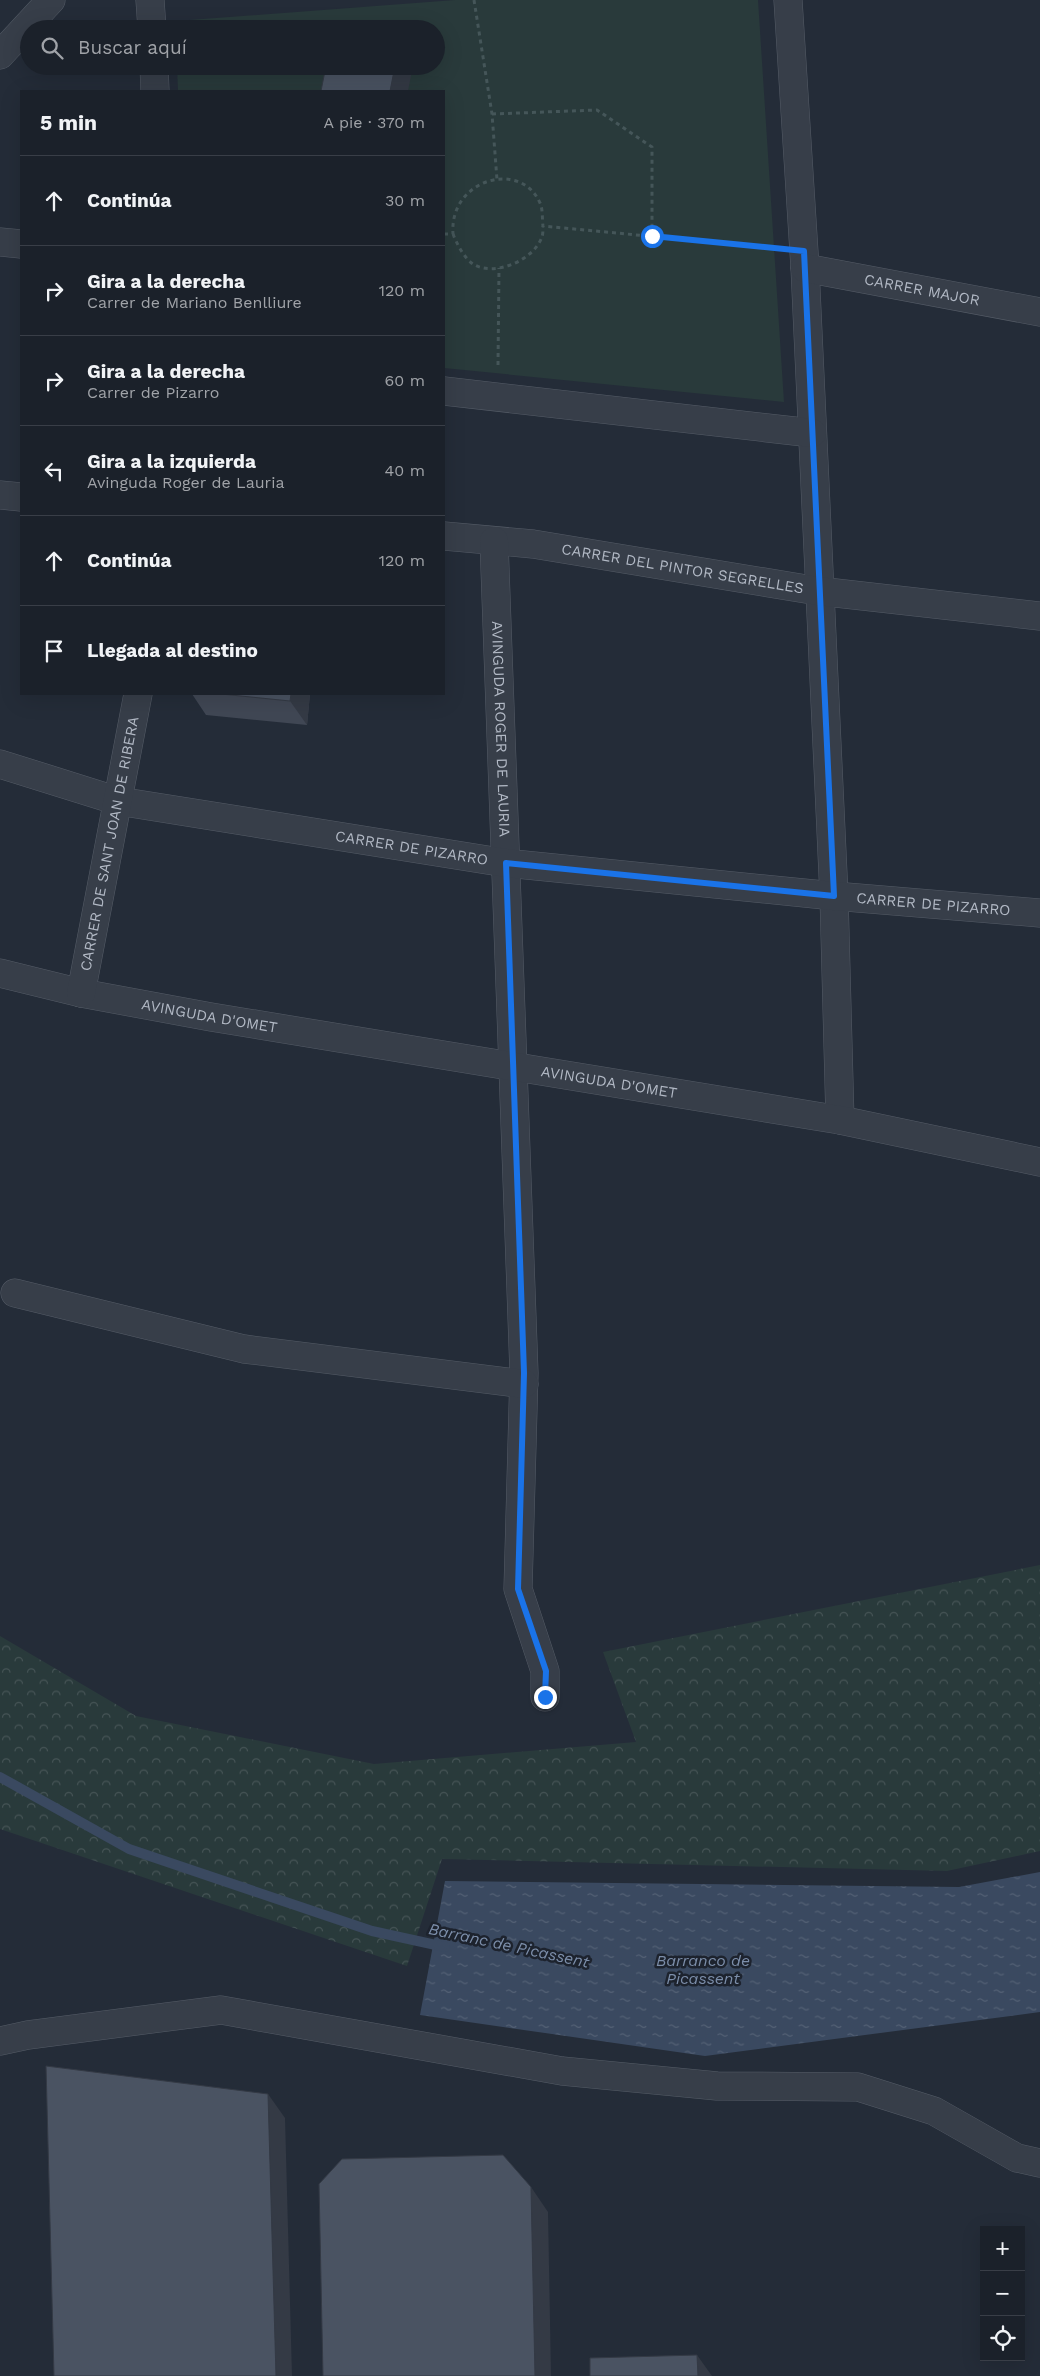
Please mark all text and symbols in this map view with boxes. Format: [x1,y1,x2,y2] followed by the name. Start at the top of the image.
[20,20,445,75] search box
[38,34,66,62] icon: search
[78,36,187,59] text: Buscar aquí
[40,110,97,135] text: 5 min
[324,113,425,132] text: A pie · 370 m
[40,187,68,215] icon: ahead
[87,189,171,212] text: Continúa
[385,191,425,210] text: 30 m
[641,225,664,248] route start
[87,270,245,293] text: Gira a la derecha
[863,270,981,310] street label: CARRER MAJOR
[40,277,68,305] icon: right
[379,281,425,300] text: 120 m
[87,293,302,312] text: Carrer de Mariano Benlliure
[87,360,245,383] text: Gira a la derecha
[40,367,68,395] icon: right
[385,371,425,390] text: 60 m
[87,383,219,402] text: Carrer de Pizarro
[87,450,256,473] text: Gira a la izquierda
[40,457,68,485] icon: left
[385,461,425,480] text: 40 m
[87,473,284,492] text: Avinguda Roger de Lauria
[560,540,805,598] street label: CARRER DEL PINTOR SEGRELLES
[40,547,68,575] icon: ahead
[87,549,171,572] text: Continúa
[379,551,425,570] text: 120 m
[488,620,514,837] street label: AVINGUDA ROGER DE LAURIA
[40,637,68,665] icon: arrive
[87,639,258,662] text: Llegada al destino
[76,715,143,973] street label: CARRER DE SANT JOAN DE RIBERA
[334,827,489,869] street label: CARRER DE PIZARRO
[856,889,1011,920] street label: CARRER DE PIZARRO
[140,995,279,1037] street label: AVINGUDA D'OMET
[540,1062,678,1102] street label: AVINGUDA D'OMET
[534,1686,557,1709] route end
[427,1919,591,1972] water label: Barranc de Picassent
[656,1951,750,1988] water label: Barranco de Picassent
[980,2226,1025,2361] map controls
[980,2226,1025,2271] button: +
[980,2271,1025,2316] button: −
[980,2316,1025,2361] button: locate

